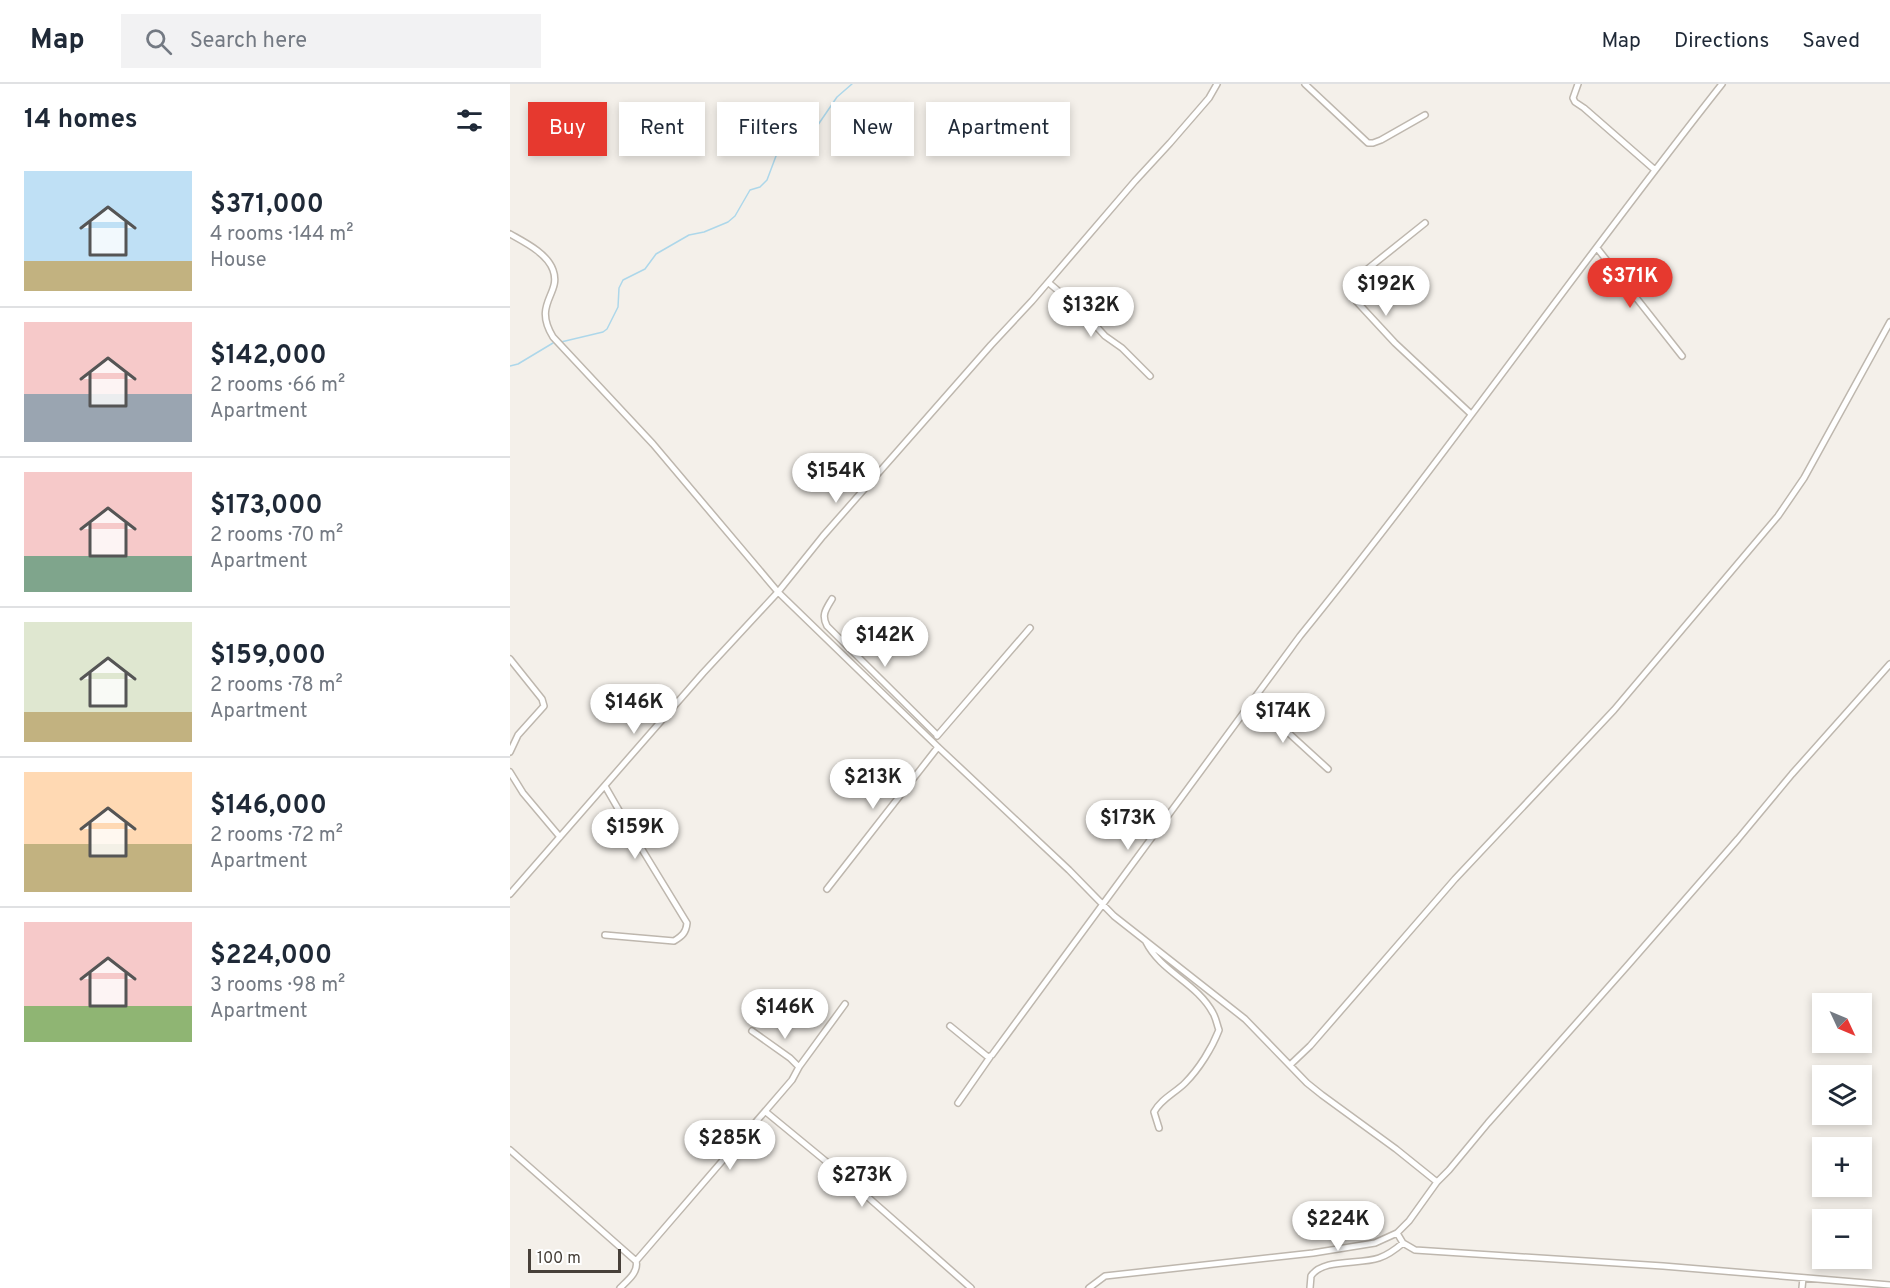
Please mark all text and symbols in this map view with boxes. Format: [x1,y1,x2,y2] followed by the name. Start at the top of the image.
[121,14,541,68] search box
[30,23,85,59] text: Map
[142,25,175,58] icon: search
[190,28,307,55] text: Search here
[1601,28,1641,55] text: Map
[1674,28,1769,55] text: Directions
[1802,28,1860,55] text: Saved
[528,102,607,156] chip: Buy
[619,102,705,156] chip: Rent
[717,102,819,156] chip: Filters
[831,102,914,156] chip: New
[926,102,1070,156] chip: Apartment
[24,104,138,137] text: 14 homes
[453,104,486,137] icon: filters
[210,189,324,222] text: $371,000
[72,195,144,267] icon: home
[210,222,353,248] text: 4 rooms · 144 m²
[210,248,266,274] text: House
[1588,258,1672,309] pin: $371K
[1602,264,1658,290] text: $371K
[1344,266,1428,317] pin: $192K
[1357,272,1415,298] text: $192K
[1049,287,1133,338] pin: $132K
[1062,293,1120,319] text: $132K
[210,340,327,373] text: $142,000
[72,346,144,418] icon: home
[210,373,345,399] text: 2 rooms · 66 m²
[210,399,308,425] text: Apartment
[794,453,878,504] pin: $154K
[806,459,866,485] text: $154K
[210,490,323,523] text: $173,000
[72,496,144,568] icon: home
[210,523,343,549] text: 2 rooms · 70 m²
[210,549,308,575] text: Apartment
[843,617,927,668] pin: $142K
[855,623,915,649] text: $142K
[210,640,326,673] text: $159,000
[72,646,144,718] icon: home
[210,673,343,699] text: 2 rooms · 78 m²
[592,684,676,735] pin: $146K
[604,690,664,716] text: $146K
[1241,693,1325,744] pin: $174K
[210,699,308,725] text: Apartment
[1255,699,1311,725] text: $174K
[831,759,915,810] pin: $213K
[844,765,902,791] text: $213K
[210,790,327,823] text: $146,000
[72,796,144,868] icon: home
[1086,800,1170,851] pin: $173K
[1100,806,1156,832] text: $173K
[593,809,677,860] pin: $159K
[606,815,664,841] text: $159K
[210,823,343,849] text: 2 rooms · 72 m²
[210,849,308,875] text: Apartment
[210,940,332,973] text: $224,000
[72,946,144,1018] icon: home
[210,973,345,999] text: 3 rooms · 98 m²
[743,989,827,1040] pin: $146K
[1812,993,1872,1053] north arrow
[1812,993,1872,1269] map controls
[755,995,815,1021] text: $146K
[210,999,308,1025] text: Apartment
[1812,1065,1872,1125] button: layers
[688,1120,772,1171] pin: $285K
[698,1126,762,1152] text: $285K
[1812,1137,1872,1197] button: +
[820,1157,904,1208] pin: $273K
[832,1163,892,1189] text: $273K
[1296,1201,1380,1252] pin: $224K
[1306,1207,1370,1233] text: $224K
[1812,1209,1872,1269] button: −
[528,1246,621,1274] scale bar
[537,1249,581,1269] text: 100 m

